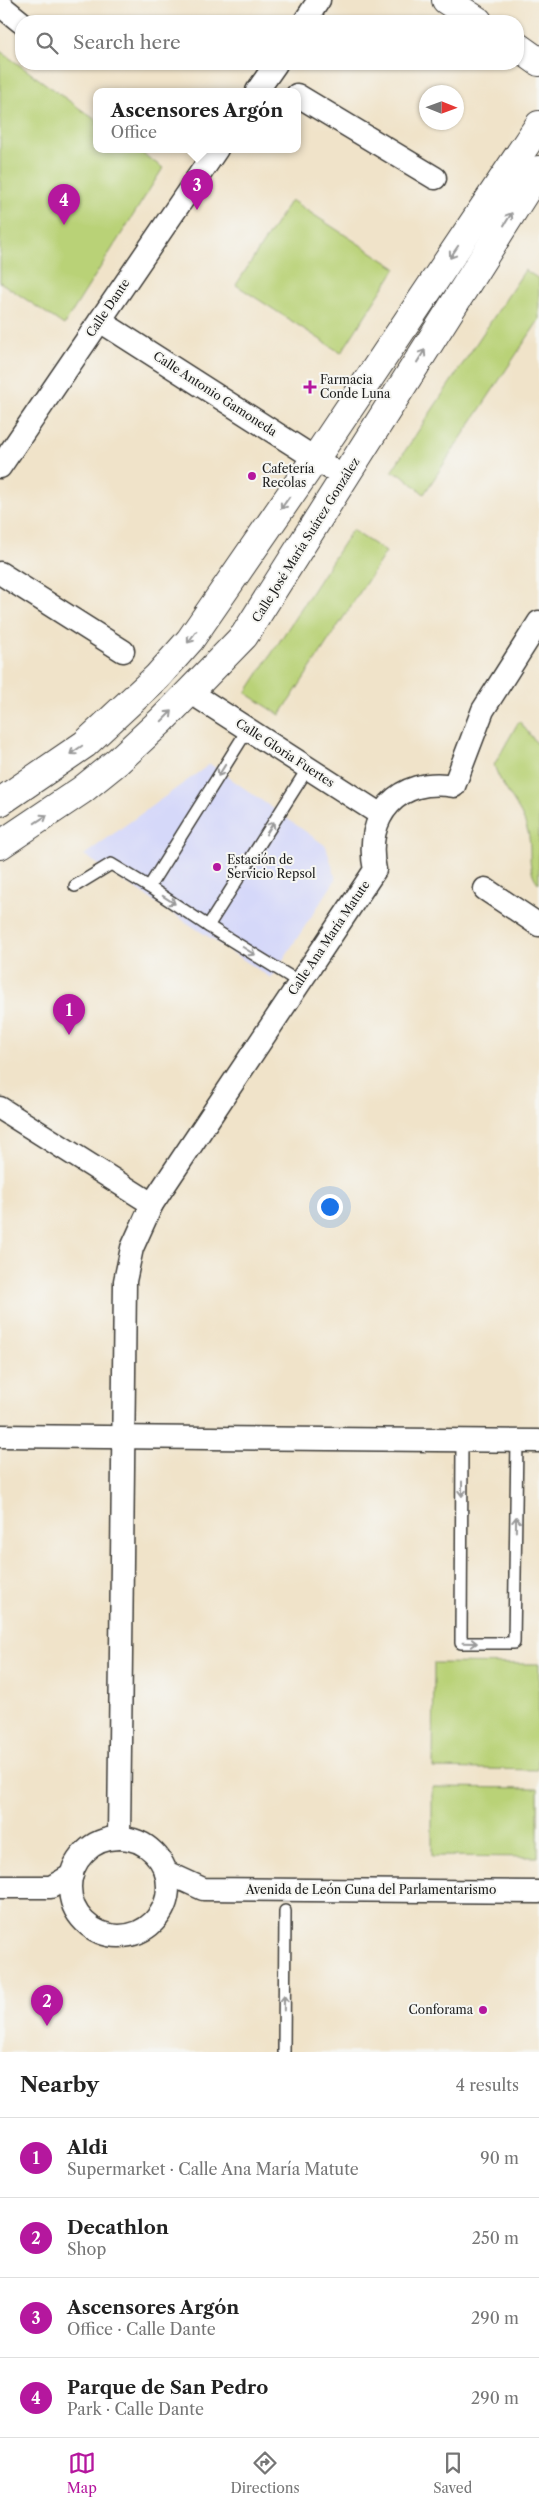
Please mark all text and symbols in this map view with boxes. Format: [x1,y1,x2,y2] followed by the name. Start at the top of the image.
[15,15,524,70] search box
[33,29,61,57] icon: search
[73,31,181,54] text: Search here
[419,85,464,130] north arrow
[93,88,301,153] popup
[111,99,283,122] text: Ascensores Argón
[111,122,157,142] text: Office
[181,169,213,210] pin: 3
[48,184,80,225] pin: 4
[503,212,513,226] one-way arrow
[449,245,459,259] one-way arrow
[83,275,133,340] street label: Calle Dante
[151,348,280,440] street label: Calle Antonio Gamoneda
[417,350,427,364] one-way arrow
[320,372,391,401] place label: Farmacia Conde Luna
[304,381,316,393] marker: Farmacia Conde Luna
[249,455,363,625] street label: Calle José María Suárez González
[262,461,315,490] place label: Cafetería Recolas
[246,470,258,482] marker: Cafetería Recolas
[279,496,290,510] one-way arrow
[187,630,197,644] one-way arrow
[161,710,173,722] one-way arrow
[233,715,337,790] street label: Calle Gloria Fuertes
[69,745,83,755] one-way arrow
[217,762,227,776] one-way arrow
[34,813,48,823] one-way arrow
[264,821,275,835] one-way arrow
[227,852,316,881] place label: Estación de Servicio Repsol
[211,861,223,873] marker: Estación de Servicio Repsol
[285,877,373,998] street label: Calle Ana María Matute
[161,895,175,905] one-way arrow
[242,947,256,957] one-way arrow
[53,994,85,1035] pin: 1
[317,1194,343,1220] your location
[457,1480,467,1497] one-way arrow
[511,1517,520,1533] one-way arrow
[462,1638,478,1648] one-way arrow
[245,1882,496,1897] street label: Avenida de León Cuna del Parlamentarismo
[31,1985,63,2026] pin: 2
[280,1996,289,2012] one-way arrow
[409,2002,474,2017] place label: Conforama
[477,2004,489,2016] marker: Conforama
[20,2072,99,2097] text: Nearby
[456,2075,519,2095] text: 4 results
[67,2136,108,2159] text: Aldi
[32,2148,40,2168] text: 1
[480,2148,519,2168] text: 90 m
[67,2159,359,2179] text: Supermarket · Calle Ana María Matute
[67,2216,169,2239] text: Decathlon
[31,2228,41,2248] text: 2
[472,2228,519,2248] text: 250 m
[67,2239,106,2259] text: Shop
[67,2296,239,2319] text: Ascensores Argón
[31,2308,41,2328] text: 3
[471,2308,519,2328] text: 290 m
[67,2319,216,2339] text: Office · Calle Dante
[67,2376,268,2399] text: Parque de San Pedro
[31,2388,41,2408] text: 4
[471,2388,519,2408] text: 290 m
[67,2399,204,2419] text: Park · Calle Dante
[67,2449,97,2497] tab: Map
[230,2449,300,2497] tab: Directions
[433,2449,472,2497] tab: Saved

